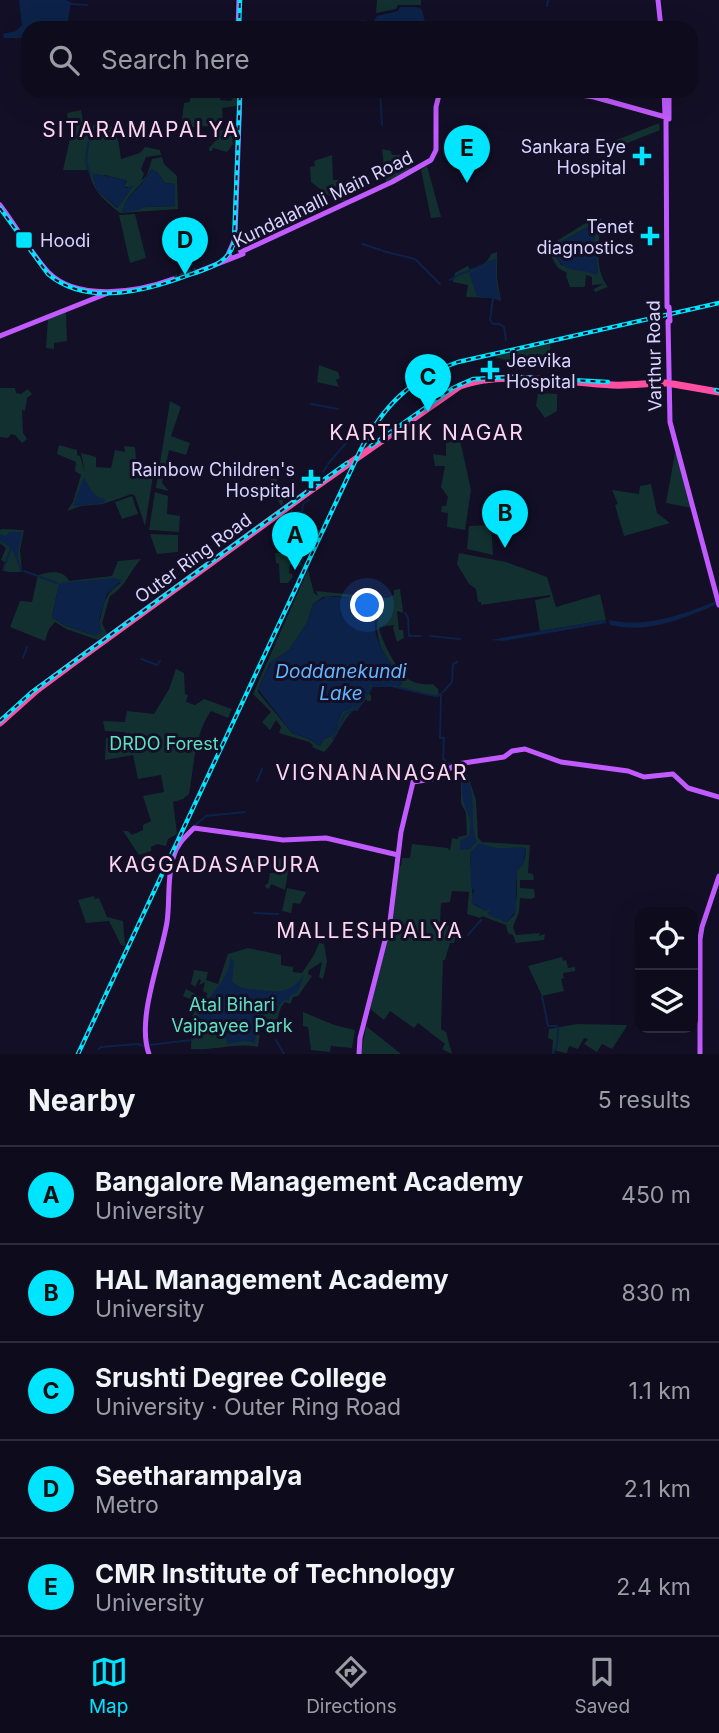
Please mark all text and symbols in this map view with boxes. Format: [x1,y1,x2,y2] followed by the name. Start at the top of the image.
[21,21,698,98] search box
[45,41,83,79] icon: search
[101,44,250,75] text: Search here
[42,117,240,142] district label: SITARAMAPALYA
[444,125,490,183] pin: E
[521,136,626,178] place label: Sankara Eye Hospital
[230,146,416,252] street label: Kundalahalli Main Road
[632,146,652,166] marker: Sankara Eye Hospital
[537,216,634,258] place label: Tenet diagnostics
[162,217,208,275] pin: D
[640,226,660,246] marker: Tenet diagnostics
[14,230,34,250] marker: Hoodi
[40,230,90,251] place label: Hoodi
[643,300,665,412] street label: Varthur Road
[506,350,576,392] place label: Jeevika Hospital
[405,354,451,412] pin: C
[480,360,500,380] marker: Jeevika Hospital
[329,420,525,445] district label: KARTHIK NAGAR
[131,459,295,501] place label: Rainbow Children's Hospital
[301,469,321,489] marker: Rainbow Children's Hospital
[482,490,528,548] pin: B
[131,509,255,607] street label: Outer Ring Road
[272,512,318,570] pin: A
[350,588,384,622] your location
[275,660,407,705] water label: Doddanekundi Lake
[109,733,219,754] park label: DRDO Forest
[275,760,469,785] district label: VIGNANANAGAR
[108,852,322,877] district label: KAGGADASAPURA
[635,907,698,1033] map controls
[635,907,698,970] button: locate
[276,918,464,943] district label: MALLESHPALYA
[635,970,698,1033] button: layers
[171,994,293,1036] park label: Atal Bihari Vajpayee Park
[28,1082,136,1118] text: Nearby
[598,1086,691,1114] text: 5 results
[95,1166,523,1197] text: Bangalore Management Academy
[42,1181,60,1209] text: A
[621,1181,691,1209] text: 450 m
[95,1197,204,1225] text: University
[95,1264,449,1295] text: HAL Management Academy
[43,1279,59,1307] text: B
[621,1279,691,1307] text: 830 m
[95,1295,204,1323] text: University
[95,1362,387,1393] text: Srushti Degree College
[42,1377,60,1405] text: C
[628,1377,691,1405] text: 1.1 km
[95,1393,401,1421] text: University · Outer Ring Road
[95,1460,302,1491] text: Seetharampalya
[43,1475,59,1503] text: D
[624,1475,691,1503] text: 2.1 km
[95,1491,159,1519] text: Metro
[95,1558,455,1589] text: CMR Institute of Technology
[44,1573,58,1601] text: E
[616,1573,691,1601] text: 2.4 km
[95,1589,204,1617] text: University
[89,1653,128,1718] tab: Map
[306,1653,397,1718] tab: Directions
[574,1653,630,1718] tab: Saved

